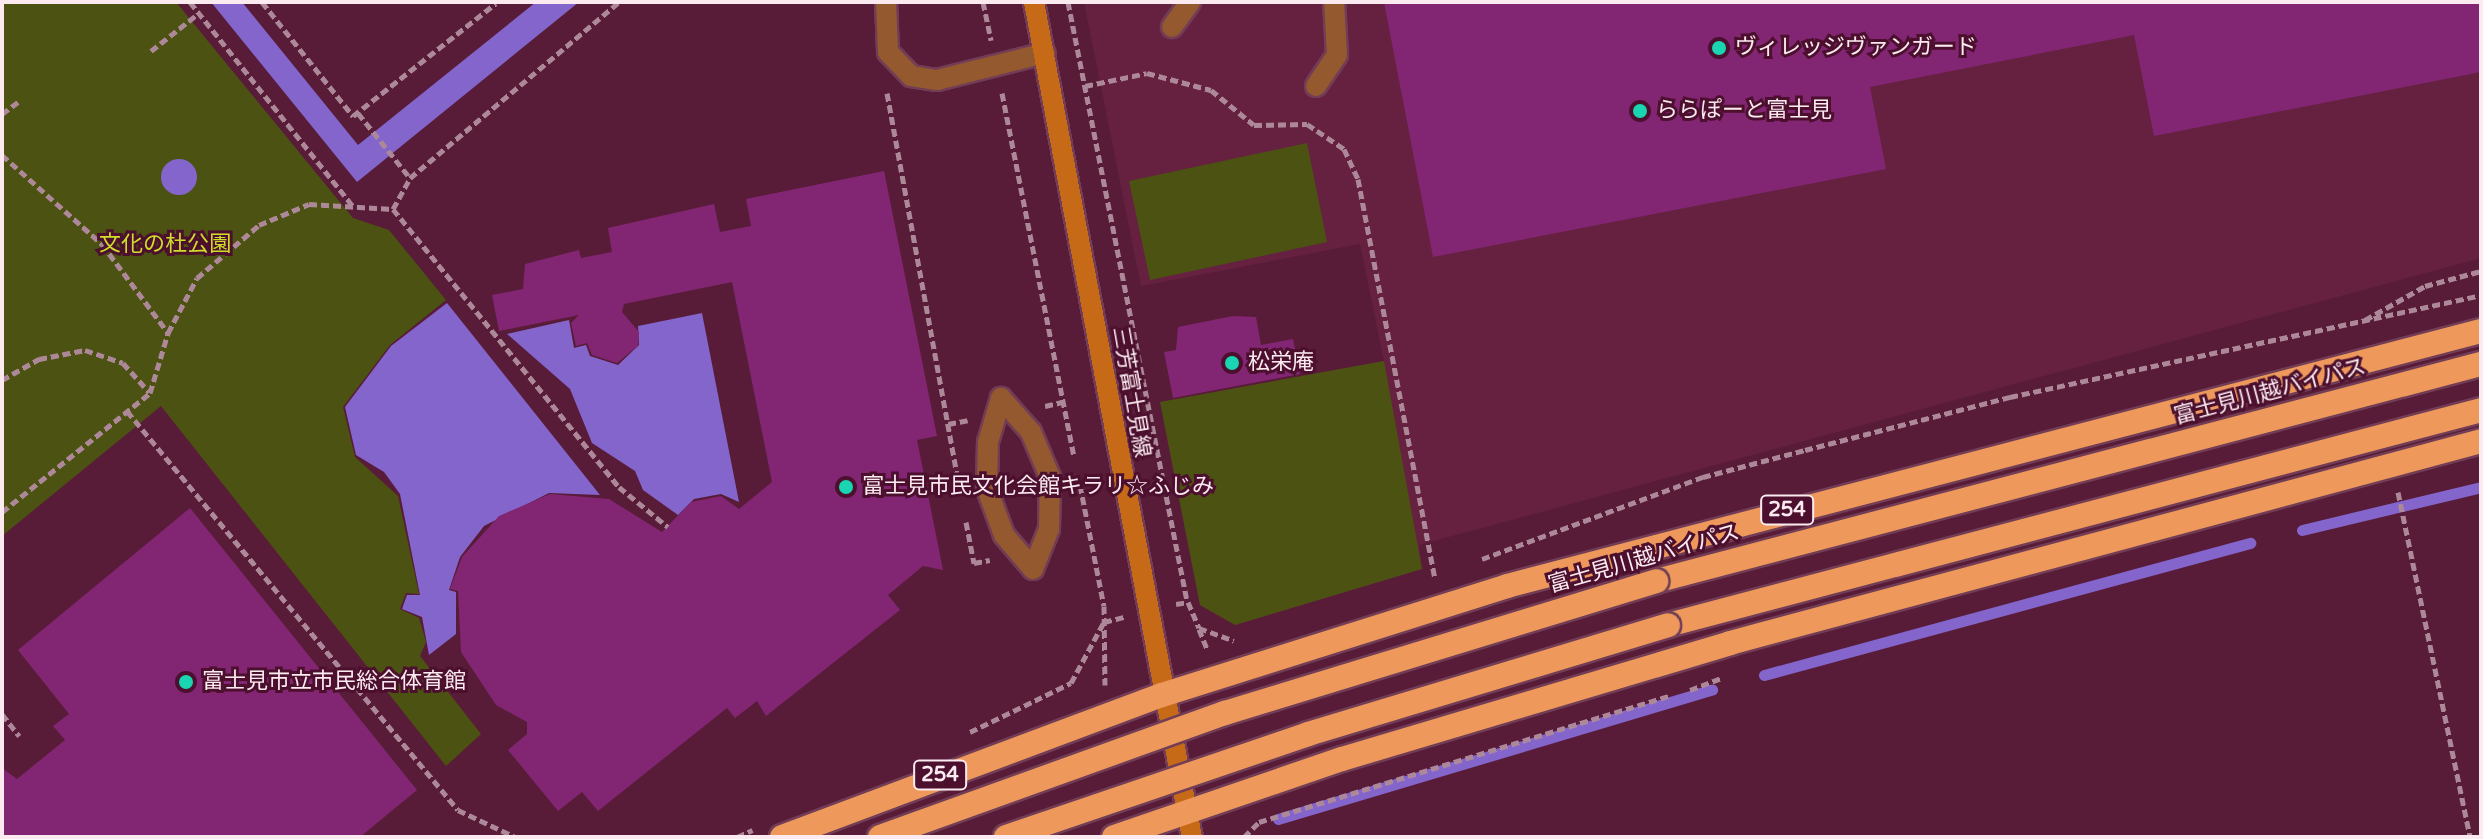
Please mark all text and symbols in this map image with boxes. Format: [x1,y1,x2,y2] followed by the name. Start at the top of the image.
[1735,35,1977,61] place label: ヴィレッジヴァンガード
[1710,39,1728,57] marker: ヴィレッジヴァンガード
[1656,98,1832,124] place label: ららぽーと富士見
[1631,102,1649,120] marker: ららぽーと富士見
[99,232,231,258] park label: 文化の杜公園
[1107,325,1155,459] street label: 三芳富士見線
[1248,350,1314,376] place label: 松栄庵
[1223,354,1241,372] marker: 松栄庵
[2171,354,2369,430] street label: 富士見川越バイパス
[862,474,1214,500] place label: 富士見市民文化会館キラリ☆ふじみ
[837,478,855,496] marker: 富士見市民文化会館キラリ☆ふじみ
[1759,494,1815,526] road number: 254
[1545,519,1743,599] street label: 富士見川越バイパス
[202,669,466,695] place label: 富士見市立市民総合体育館
[177,673,195,691] marker: 富士見市立市民総合体育館
[912,759,968,791] road number: 254

